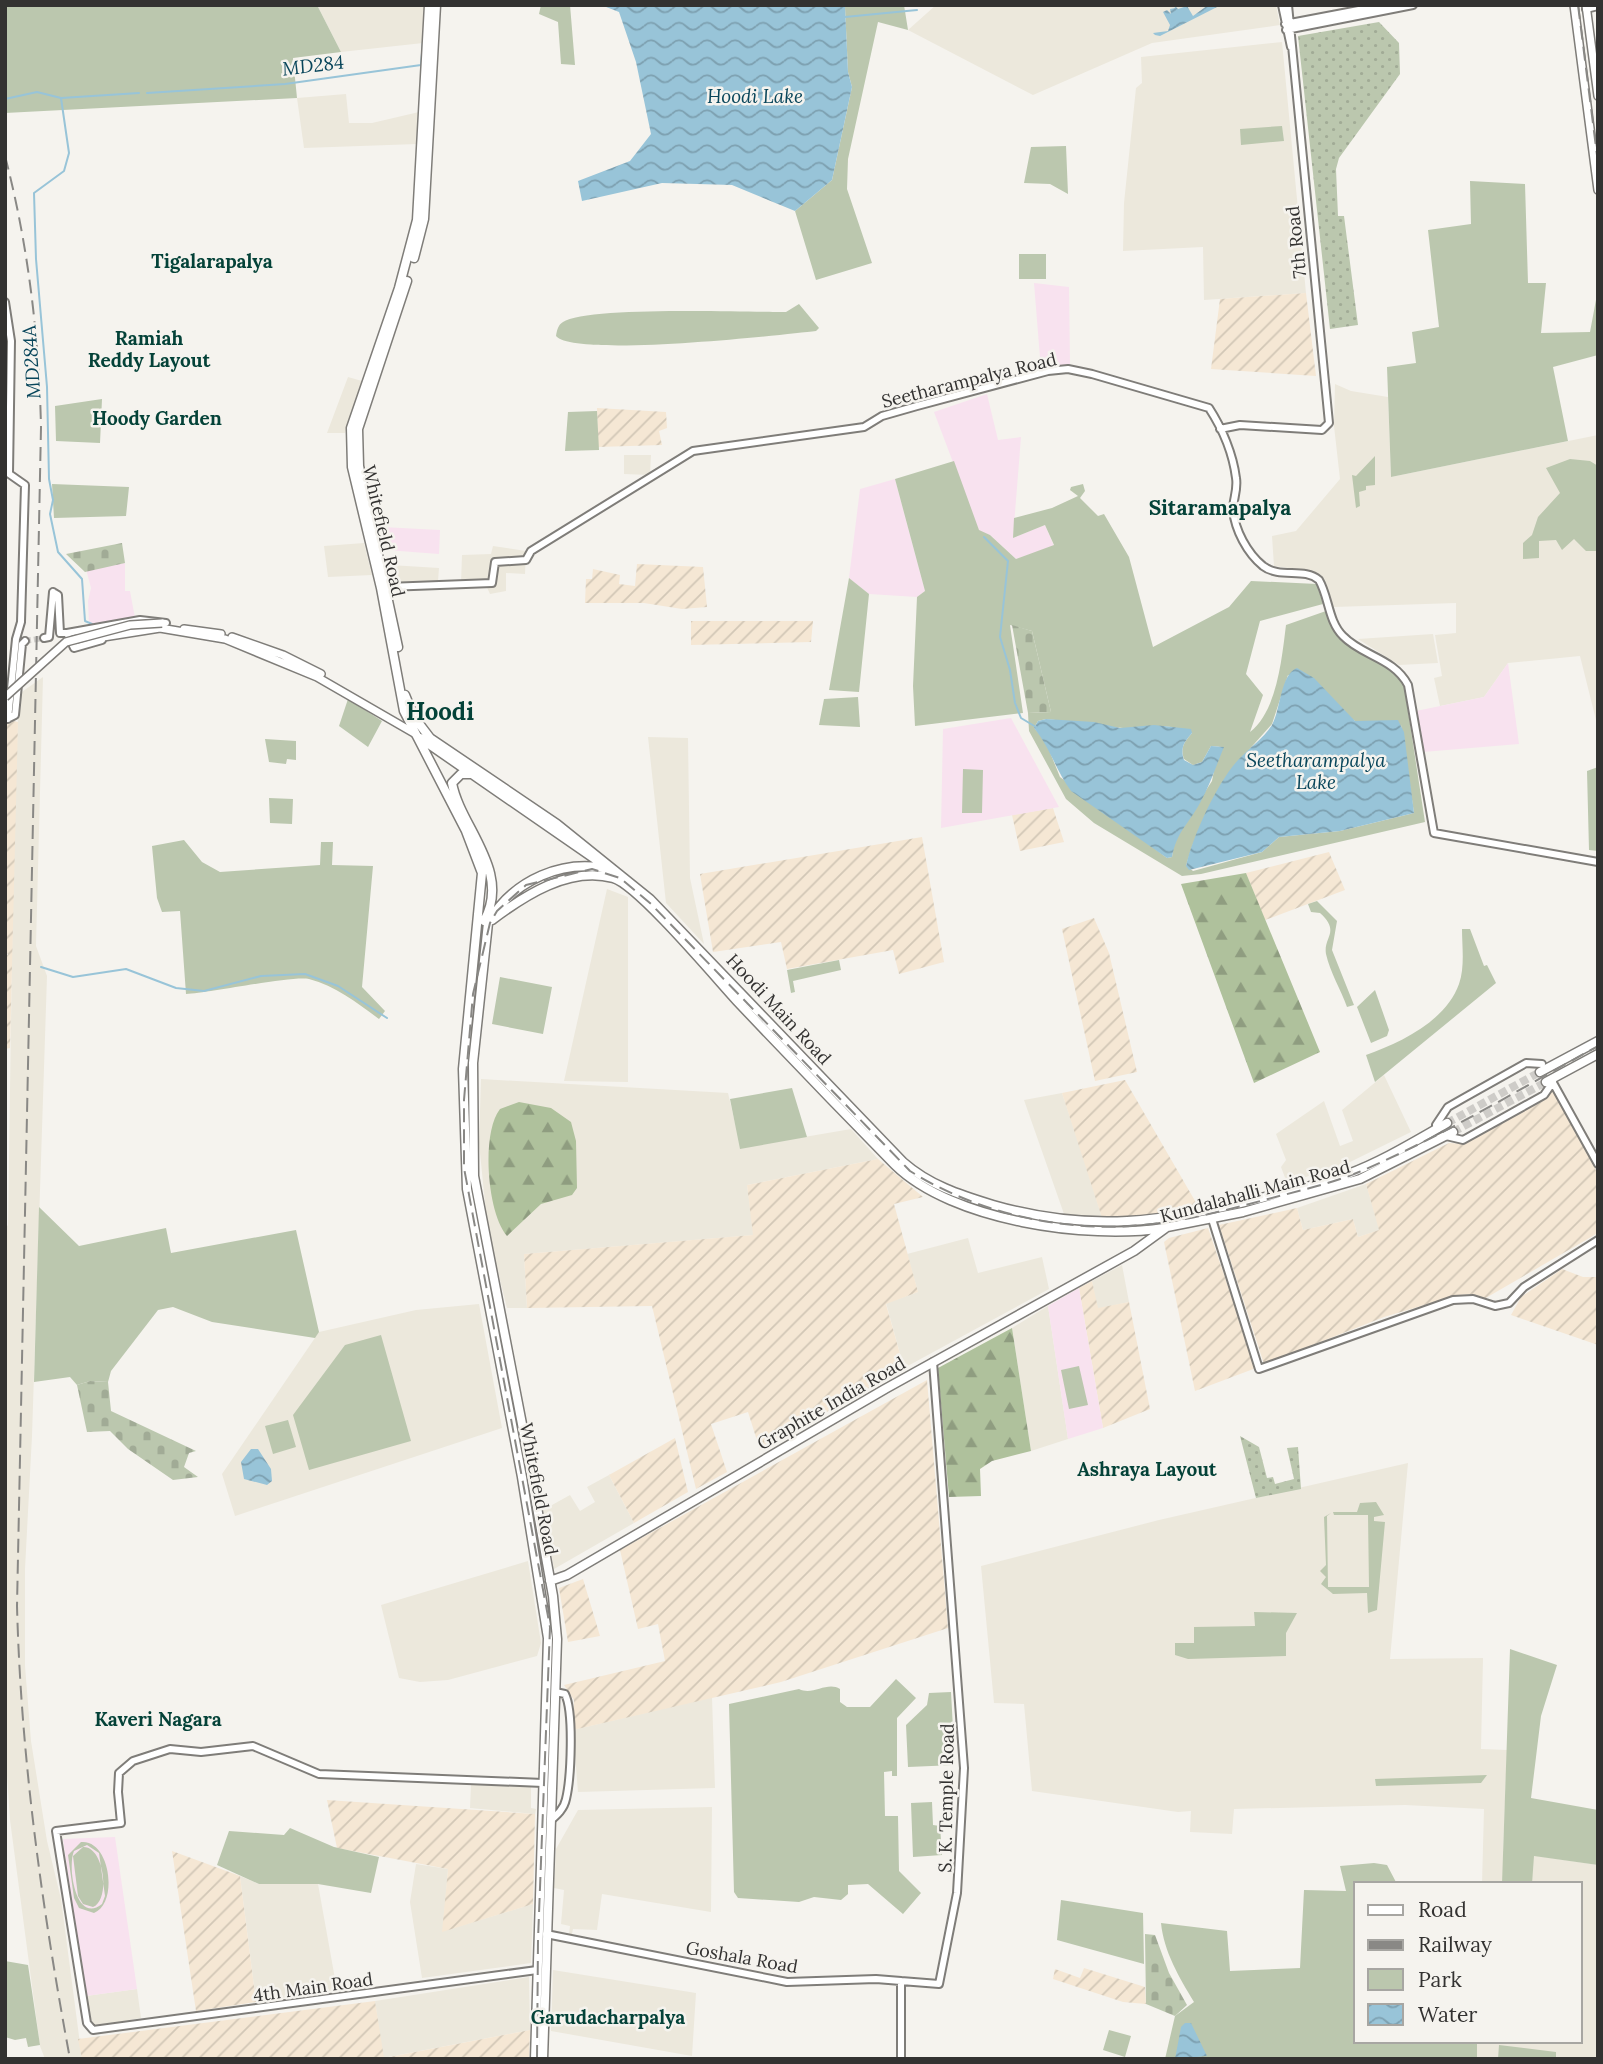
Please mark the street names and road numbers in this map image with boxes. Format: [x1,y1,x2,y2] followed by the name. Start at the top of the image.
[1281,204,1311,279] street label: 7th Road
[879,347,1059,413] street label: Seetharampalya Road
[358,463,410,599] street label: Whitefield Road
[722,949,837,1070] street label: Hoodi Main Road
[1157,1154,1353,1227] street label: Kundalahalli Main Road
[753,1351,909,1455] street label: Graphite India Road
[515,1421,563,1557] street label: Whitefield Road
[933,1723,959,1873] street label: S. K. Temple Road
[684,1936,800,1978] street label: Goshala Road
[252,1967,375,2007] street label: 4th Main Road

